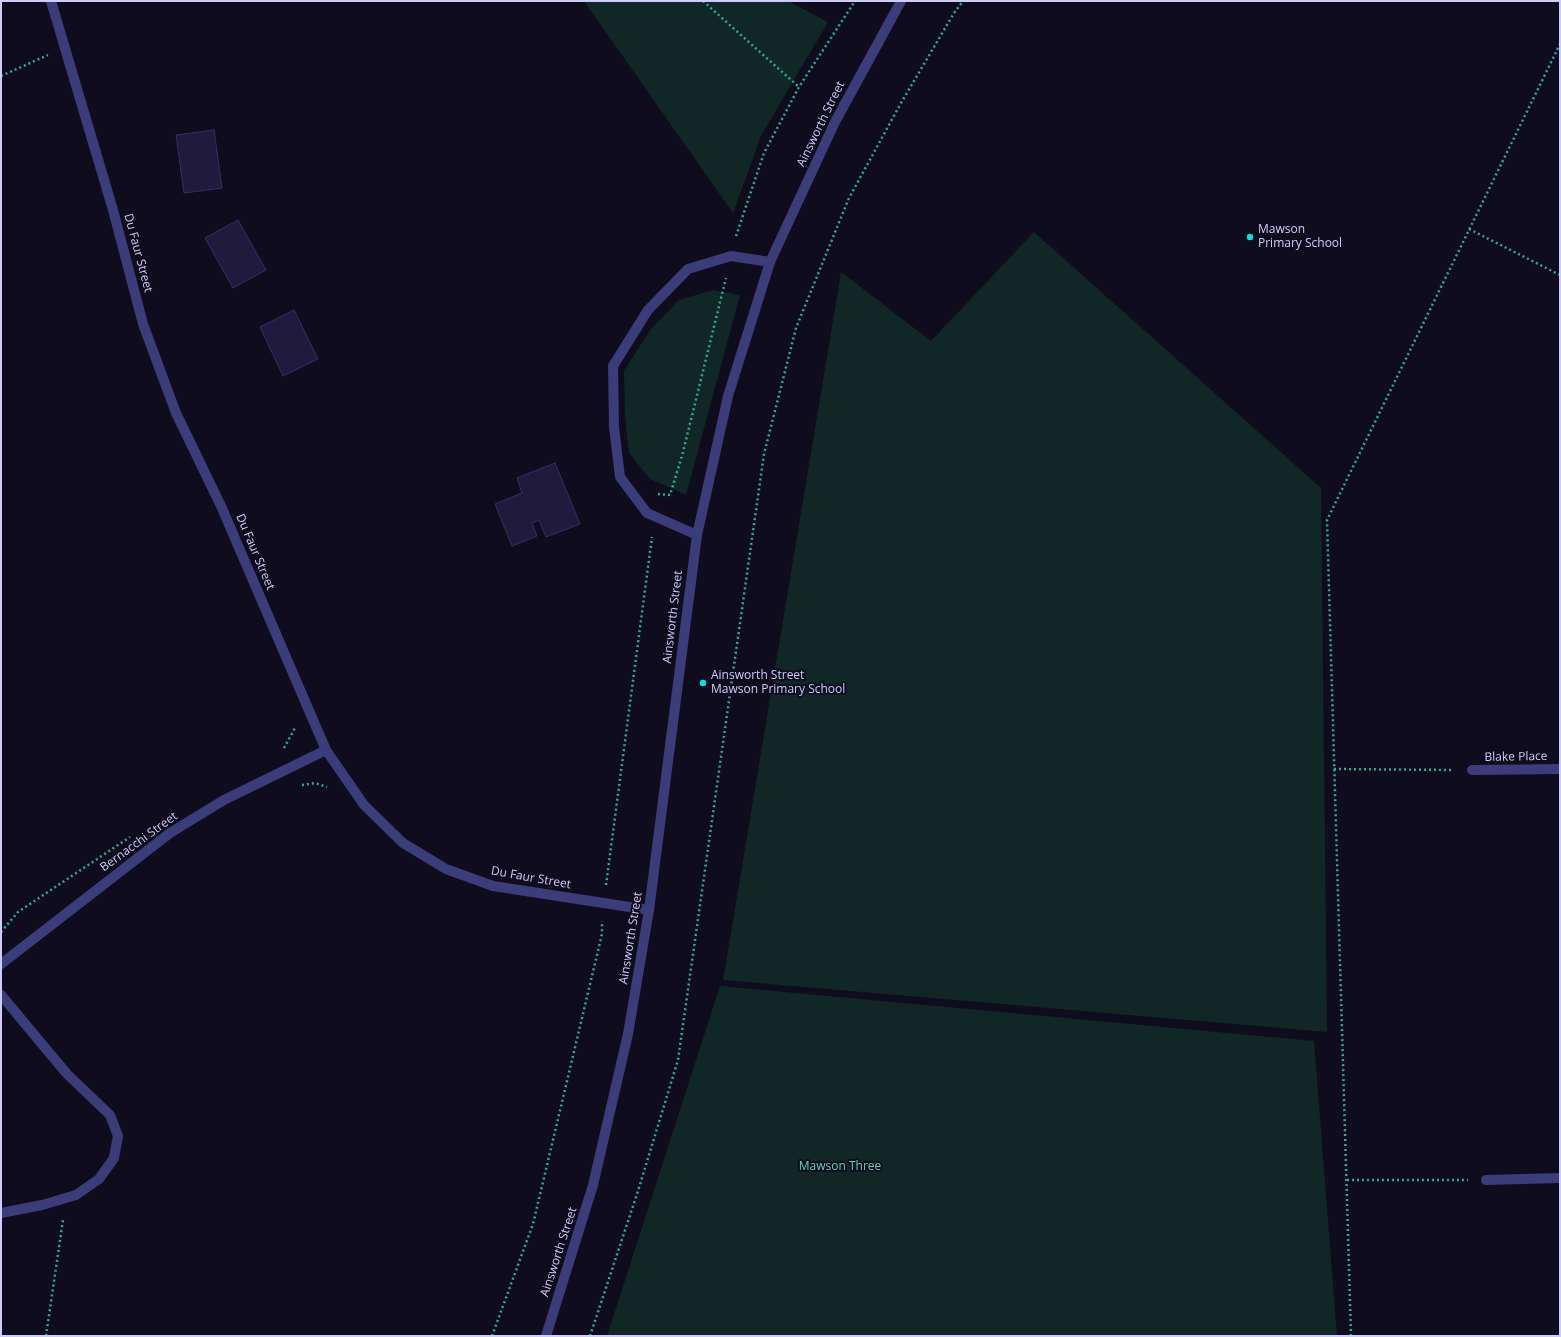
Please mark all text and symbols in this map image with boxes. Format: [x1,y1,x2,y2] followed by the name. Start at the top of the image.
[794,79,848,169] street label: Ainsworth Street
[121,212,155,294] street label: Du Faur Street
[1258,223,1342,251] place label: Mawson Primary School
[1245,232,1255,242] marker: Mawson Primary School
[233,512,277,592] street label: Du Faur Street
[660,570,686,664] street label: Ainsworth Street
[711,669,845,697] place label: Ainsworth Street Mawson Primary School
[698,678,708,688] marker: Ainsworth Street Mawson Primary School
[1484,749,1548,765] street label: Blake Place
[98,809,180,875] street label: Bernacchi Street
[490,864,572,892] street label: Du Faur Street
[617,891,645,985] street label: Ainsworth Street
[799,1160,881,1174] park label: Mawson Three
[538,1205,580,1299] street label: Ainsworth Street

